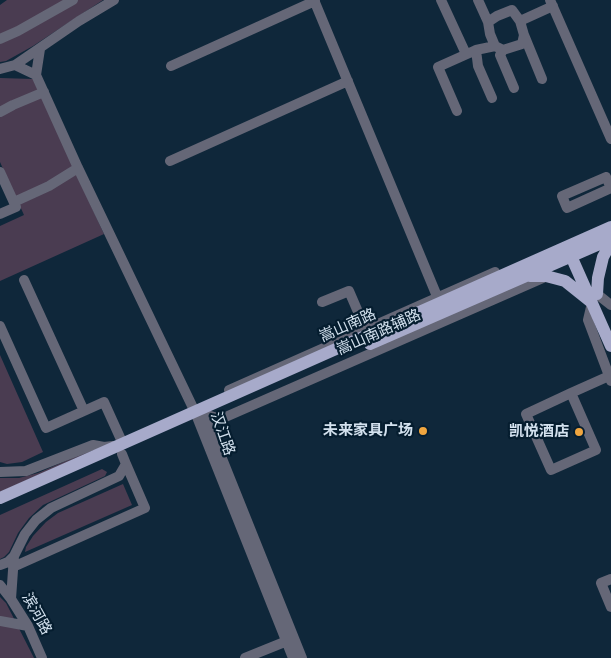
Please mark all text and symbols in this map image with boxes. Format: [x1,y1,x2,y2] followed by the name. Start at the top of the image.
[317,306,379,346] street label: 嵩山南路
[334,306,424,360] street label: 嵩山南路辅路
[206,410,238,458] street label: 汉江路
[323,422,413,440] place label: 未来家具广场
[509,423,569,441] place label: 凯悦酒店
[417,425,429,437] marker: 未来家具广场
[573,426,585,438] marker: 凯悦酒店
[17,590,55,638] street label: 滨河路

